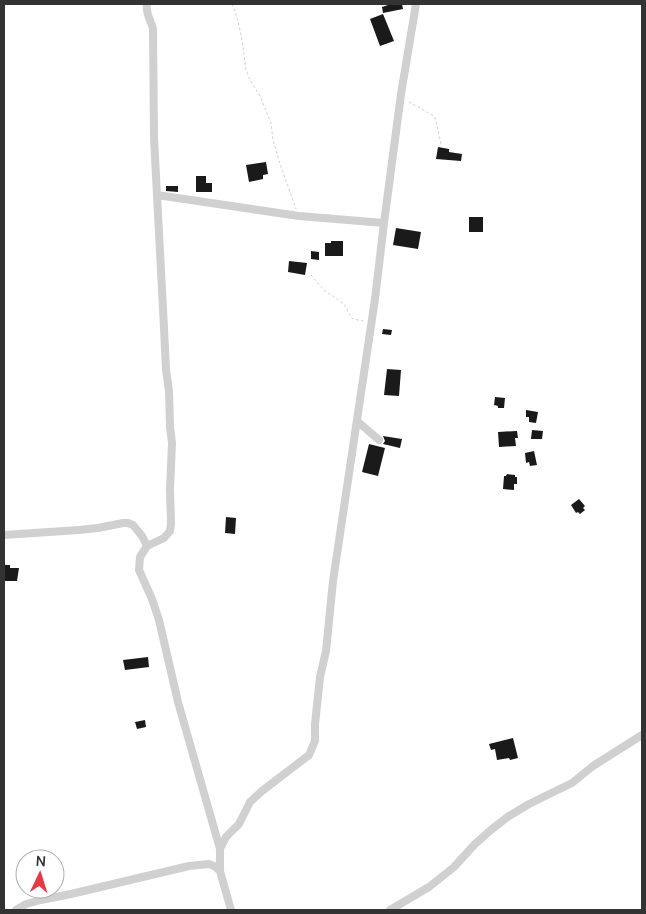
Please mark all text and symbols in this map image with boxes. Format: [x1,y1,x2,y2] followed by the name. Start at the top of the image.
[15,849,65,899] north arrow
[35,851,47,870] text: N

